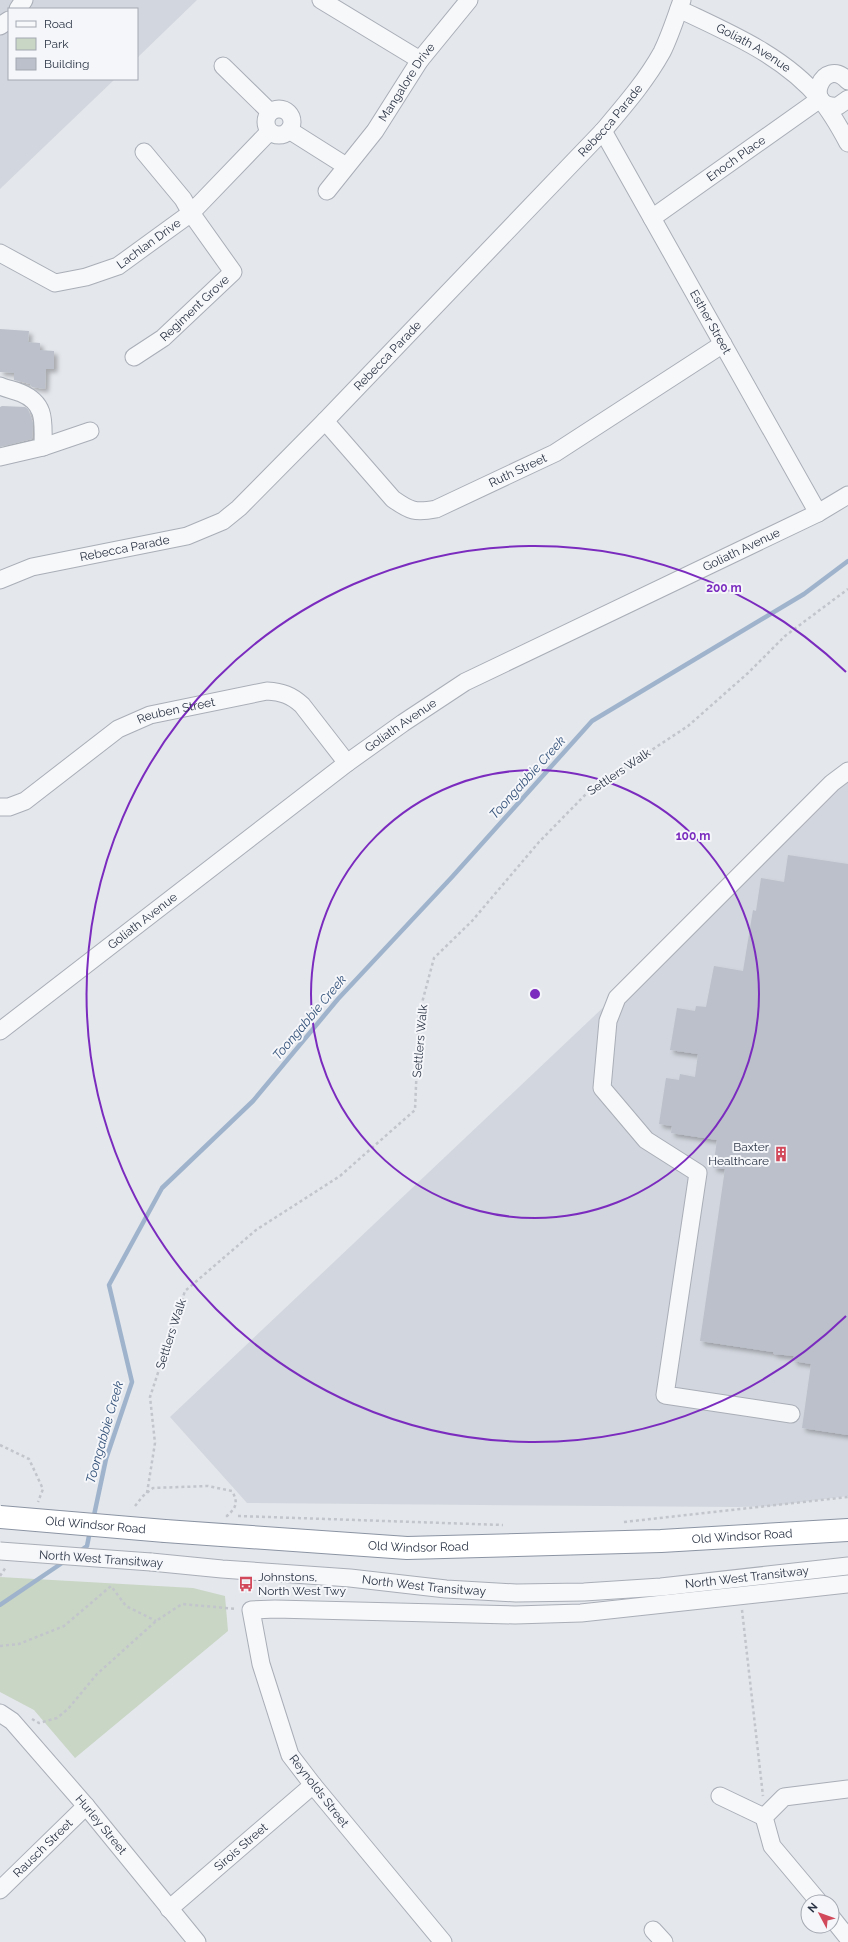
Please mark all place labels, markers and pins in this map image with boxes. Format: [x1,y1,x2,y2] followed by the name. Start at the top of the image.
[528,987,542,1001] centre of rings
[708,1140,770,1168] place label: Baxter Healthcare
[772,1145,790,1163] building icon: Baxter Healthcare
[258,1570,347,1598] place label: Johnstons, North West Twy
[237,1575,255,1593] bus stop icon: Johnstons, North West Twy

